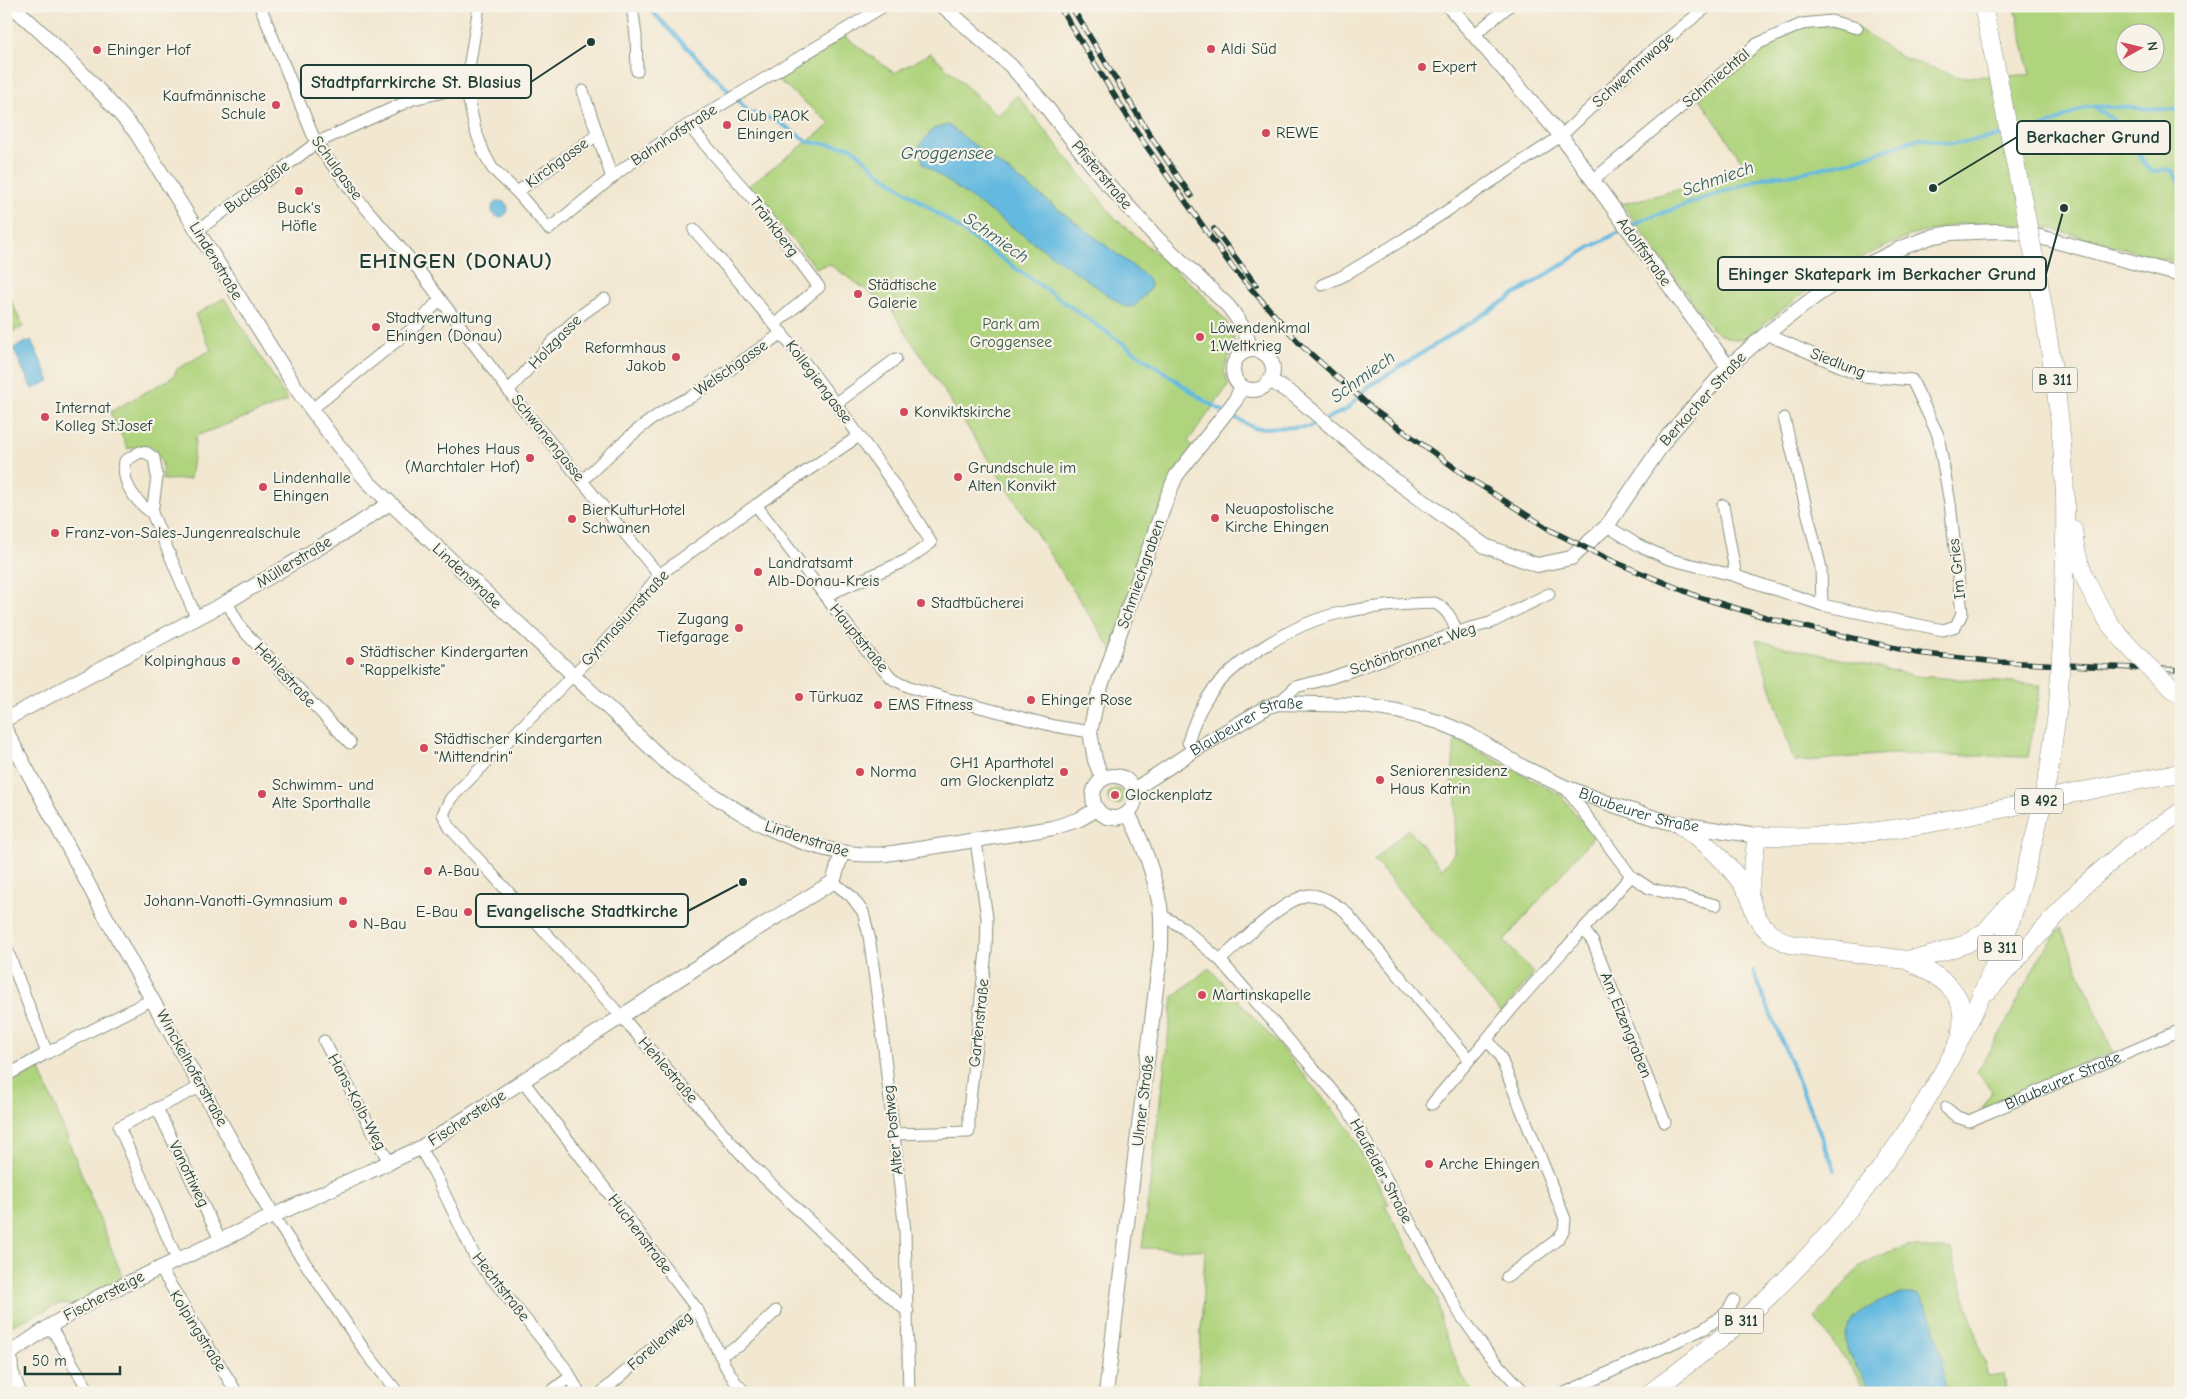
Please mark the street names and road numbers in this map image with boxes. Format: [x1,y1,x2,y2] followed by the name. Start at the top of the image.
[1589,29,1677,111] street label: Schwemmwage
[1679,45,1753,111] street label: Schmiechtal
[628,100,720,170] street label: Bahnhofstraße
[308,132,366,204] street label: Schulgasse
[522,134,592,192] street label: Kirchgasse
[1068,137,1136,213] street label: Pfisterstraße
[221,157,293,217] street label: Bucksgäßle
[746,194,802,260] street label: Tränkberg
[1613,214,1675,290] street label: Adolffstraße
[186,219,246,303] street label: Lindenstraße
[525,311,585,373] street label: Holzgasse
[691,336,771,400] street label: Welschgasse
[782,337,856,427] street label: Kollegiengasse
[1808,344,1868,382] street label: Siedlung
[1656,348,1750,450] street label: Berkacher Straße
[2032,368,2078,392] road number: B 311
[508,391,588,485] street label: Schwanengasse
[1114,517,1168,631] street label: Schmiechgraben
[253,532,335,592] street label: Müllerstraße
[1945,537,1969,600] street label: Im Gries
[429,539,505,613] street label: Lindenstraße
[577,566,673,670] street label: Gymnasiumstraße
[826,600,892,676] street label: Hauptstraße
[1348,619,1478,679] street label: Schönbronner Weg
[251,639,319,711] street label: Hehlestraße
[1187,694,1303,760] street label: Blaubeurer Straße
[1576,784,1700,836] street label: Blaubeurer Straße
[2015,788,2063,814] road number: B 492
[762,817,852,861] street label: Lindenstraße
[1978,936,2022,960] road number: B 311
[1597,969,1655,1081] street label: Am Elzengraben
[965,978,993,1068] street label: Gartenstraße
[152,1007,232,1129] street label: Winckelhoferstraße
[634,1033,702,1107] street label: Hehlestraße
[2002,1048,2124,1114] street label: Blaubeurer Straße
[324,1051,390,1153] street label: Hans-Kolb-Weg
[1128,1054,1158,1148] street label: Ulmer Straße
[879,1084,907,1176] street label: Alter Postweg
[425,1086,509,1150] street label: Fischersteige
[1346,1116,1416,1226] street label: Heufelder Straße
[165,1138,213,1210] street label: Vanottiweg
[604,1191,676,1277] street label: Huchenstraße
[469,1249,533,1325] street label: Hechtstraße
[60,1267,148,1325] street label: Fischersteige
[166,1287,230,1375] street label: Kolpingstraße
[624,1308,696,1374] street label: Forellenweg
[1718,1308,1764,1334] road number: B 311

